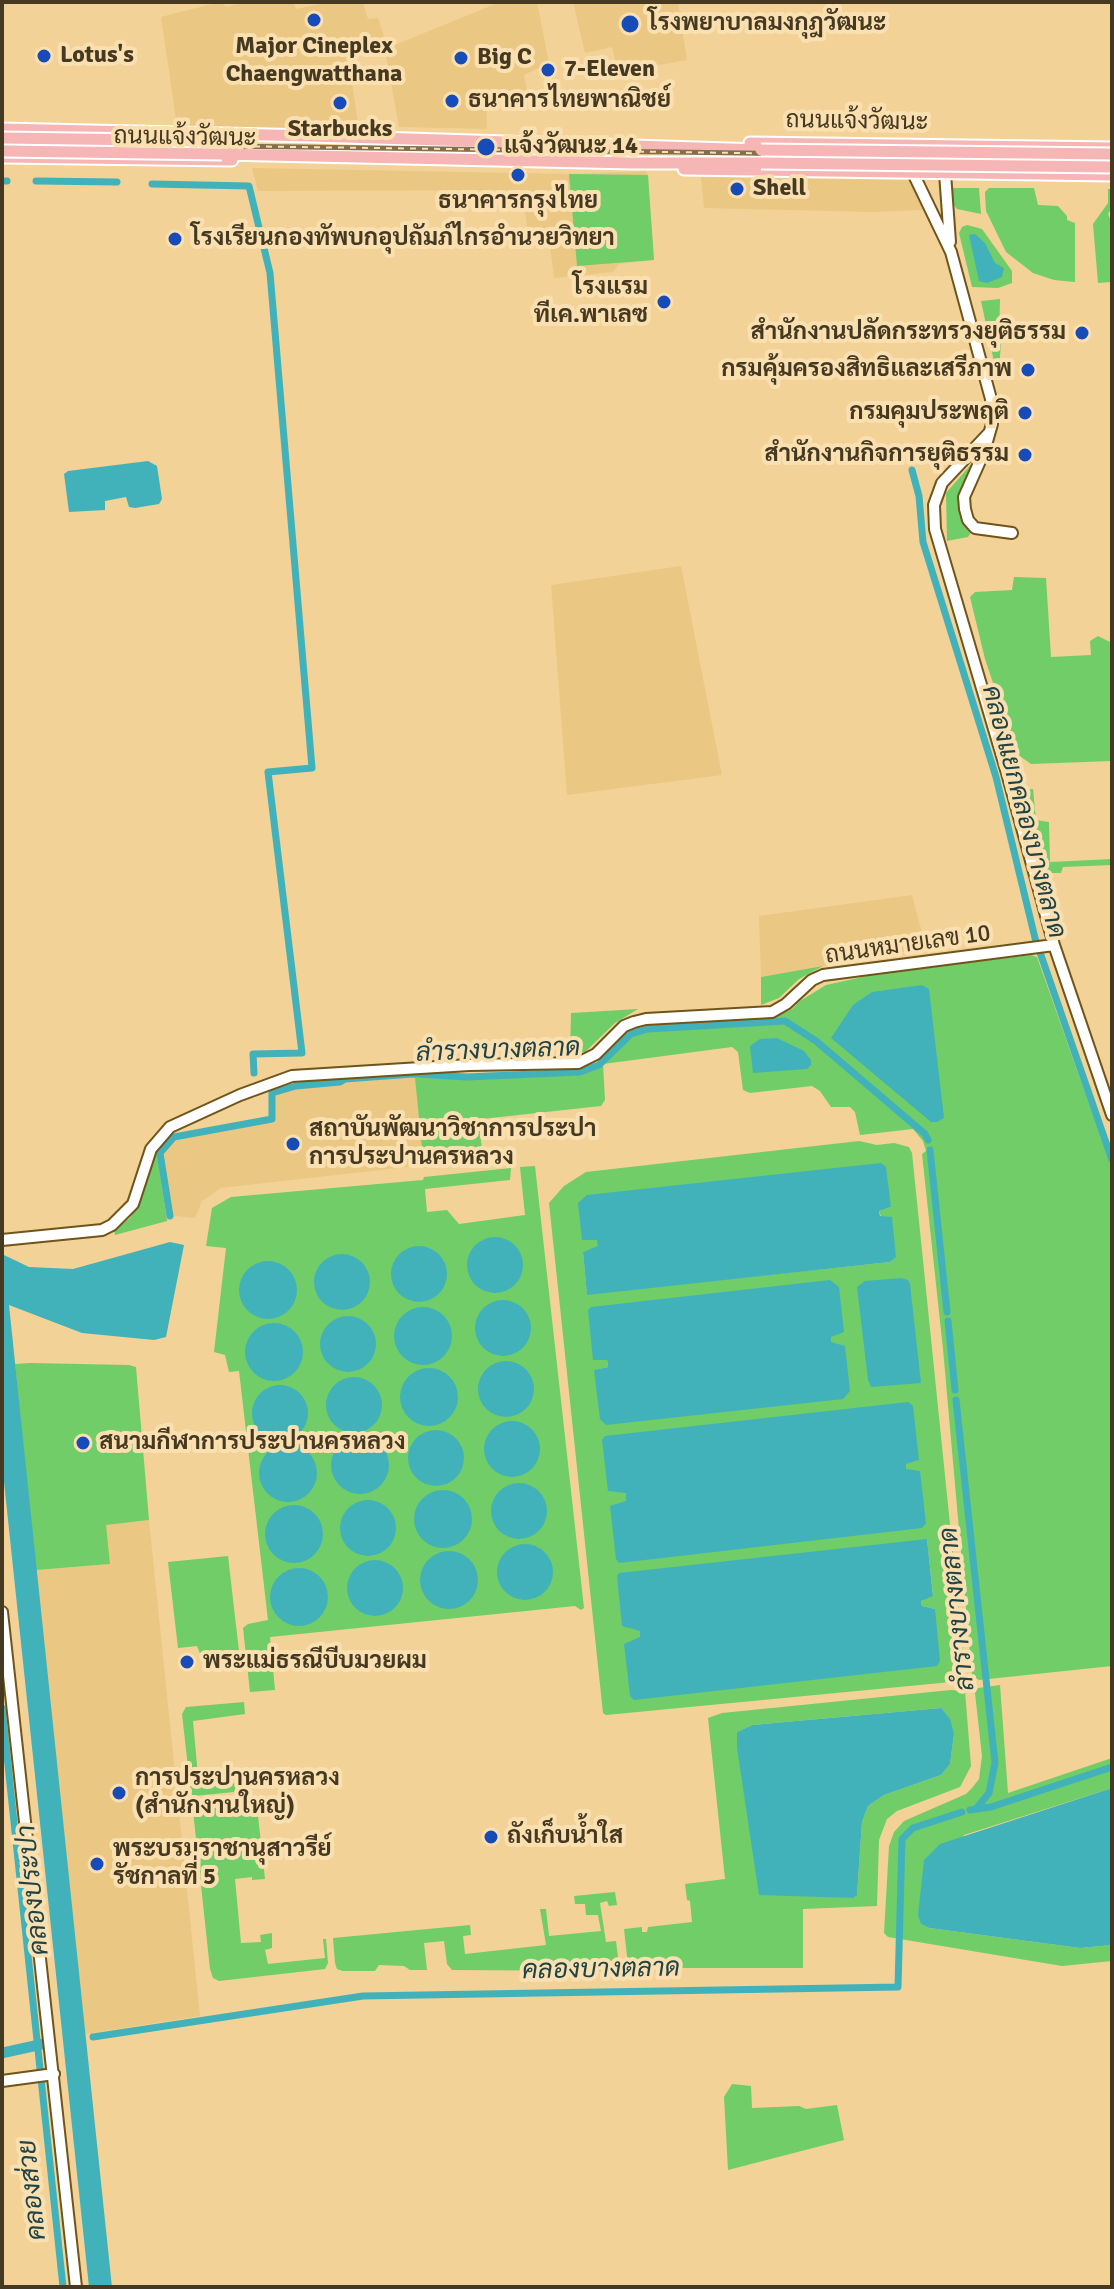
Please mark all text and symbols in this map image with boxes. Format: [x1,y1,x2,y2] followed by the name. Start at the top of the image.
[648,10,886,38] place label: โรงพยาบาลมงกุฎวัฒนะ
[305,11,323,29] marker: Major Cineplex Chaengwatthana
[619,13,641,35] marker: โรงพยาบาลมงกุฎวัฒนะ
[226,33,402,89] place label: Major Cineplex Chaengwatthana
[60,42,134,70] place label: Lotus's
[477,44,532,72] place label: Big C
[35,47,53,65] marker: Lotus's
[452,49,470,67] marker: Big C
[564,56,655,84] place label: 7-Eleven
[539,61,557,79] marker: 7-Eleven
[468,87,671,115] place label: ธนาคารไทยพาณิชย์
[443,92,461,110] marker: ธนาคารไทยพาณิชย์
[331,94,349,112] marker: Starbucks
[785,106,929,138] street label: ถนนแจ้งวัฒนะ
[288,116,392,144] place label: Starbucks
[113,122,257,154] street label: ถนนแจ้งวัฒนะ
[504,133,638,161] place label: แจ้งวัฒนะ 14
[475,136,497,158] marker: แจ้งวัฒนะ 14
[509,166,527,184] marker: ธนาคารกรุงไทย
[753,175,806,203] place label: Shell
[728,180,746,198] marker: Shell
[438,188,598,216] place label: ธนาคารกรุงไทย
[191,225,615,253] place label: โรงเรียนกองทัพบกอุปถัมภ์ไกรอำนวยวิทยา
[166,230,184,248] marker: โรงเรียนกองทัพบกอุปถัมภ์ไกรอำนวยวิทยา
[534,274,648,330] place label: โรงแรม ทีเค.พาเลซ
[655,293,673,311] marker: โรงแรม ทีเค.พาเลซ
[751,319,1066,347] place label: สำนักงานปลัดกระทรวงยุติธรรม
[1073,324,1091,342] marker: สำนักงานปลัดกระทรวงยุติธรรม
[721,356,1012,384] place label: กรมคุ้มครองสิทธิและเสรีภาพ
[1019,361,1037,379] marker: กรมคุ้มครองสิทธิและเสรีภาพ
[849,399,1009,427] place label: กรมคุมประพฤติ
[1016,404,1034,422] marker: กรมคุมประพฤติ
[764,441,1009,469] place label: สำนักงานกิจการยุติธรรม
[1016,446,1034,464] marker: สำนักงานกิจการยุติธรรม
[974,682,1072,942] water label: คลองแยกคลองบางตลาด
[823,919,993,971] street label: ถนนหมายเลข 10
[415,1033,581,1069] water label: ลำรางบางตลาด
[309,1116,596,1172] place label: สถาบันพัฒนาวิชาการประปา การประปานครหลวง
[284,1135,302,1153] marker: สถาบันพัฒนาวิชาการประปา การประปานครหลวง
[99,1429,405,1457] place label: สนามกีฬาการประปานครหลวง
[74,1434,92,1452] marker: สนามกีฬาการประปานครหลวง
[934,1525,982,1693] water label: ลำรางบางตลาด
[203,1648,427,1676] place label: พระแม่ธรณีบีบมวยผม
[178,1653,196,1671] marker: พระแม่ธรณีบีบมวยผม
[135,1765,340,1821] place label: การประปานครหลวง (สำนักงานใหญ่)
[110,1784,128,1802] marker: การประปานครหลวง (สำนักงานใหญ่)
[12,1823,56,1957] water label: คลองประปา
[507,1823,623,1851] place label: ถังเก็บน้ำใส
[482,1828,500,1846] marker: ถังเก็บน้ำใส
[113,1836,332,1892] place label: พระบรมราชานุสาวรีย์ รัชกาลที่ 5
[88,1855,106,1873] marker: พระบรมราชานุสาวรีย์ รัชกาลที่ 5
[522,1953,680,1987] water label: คลองบางตลาด
[12,2138,54,2242] water label: คลองส่วย

